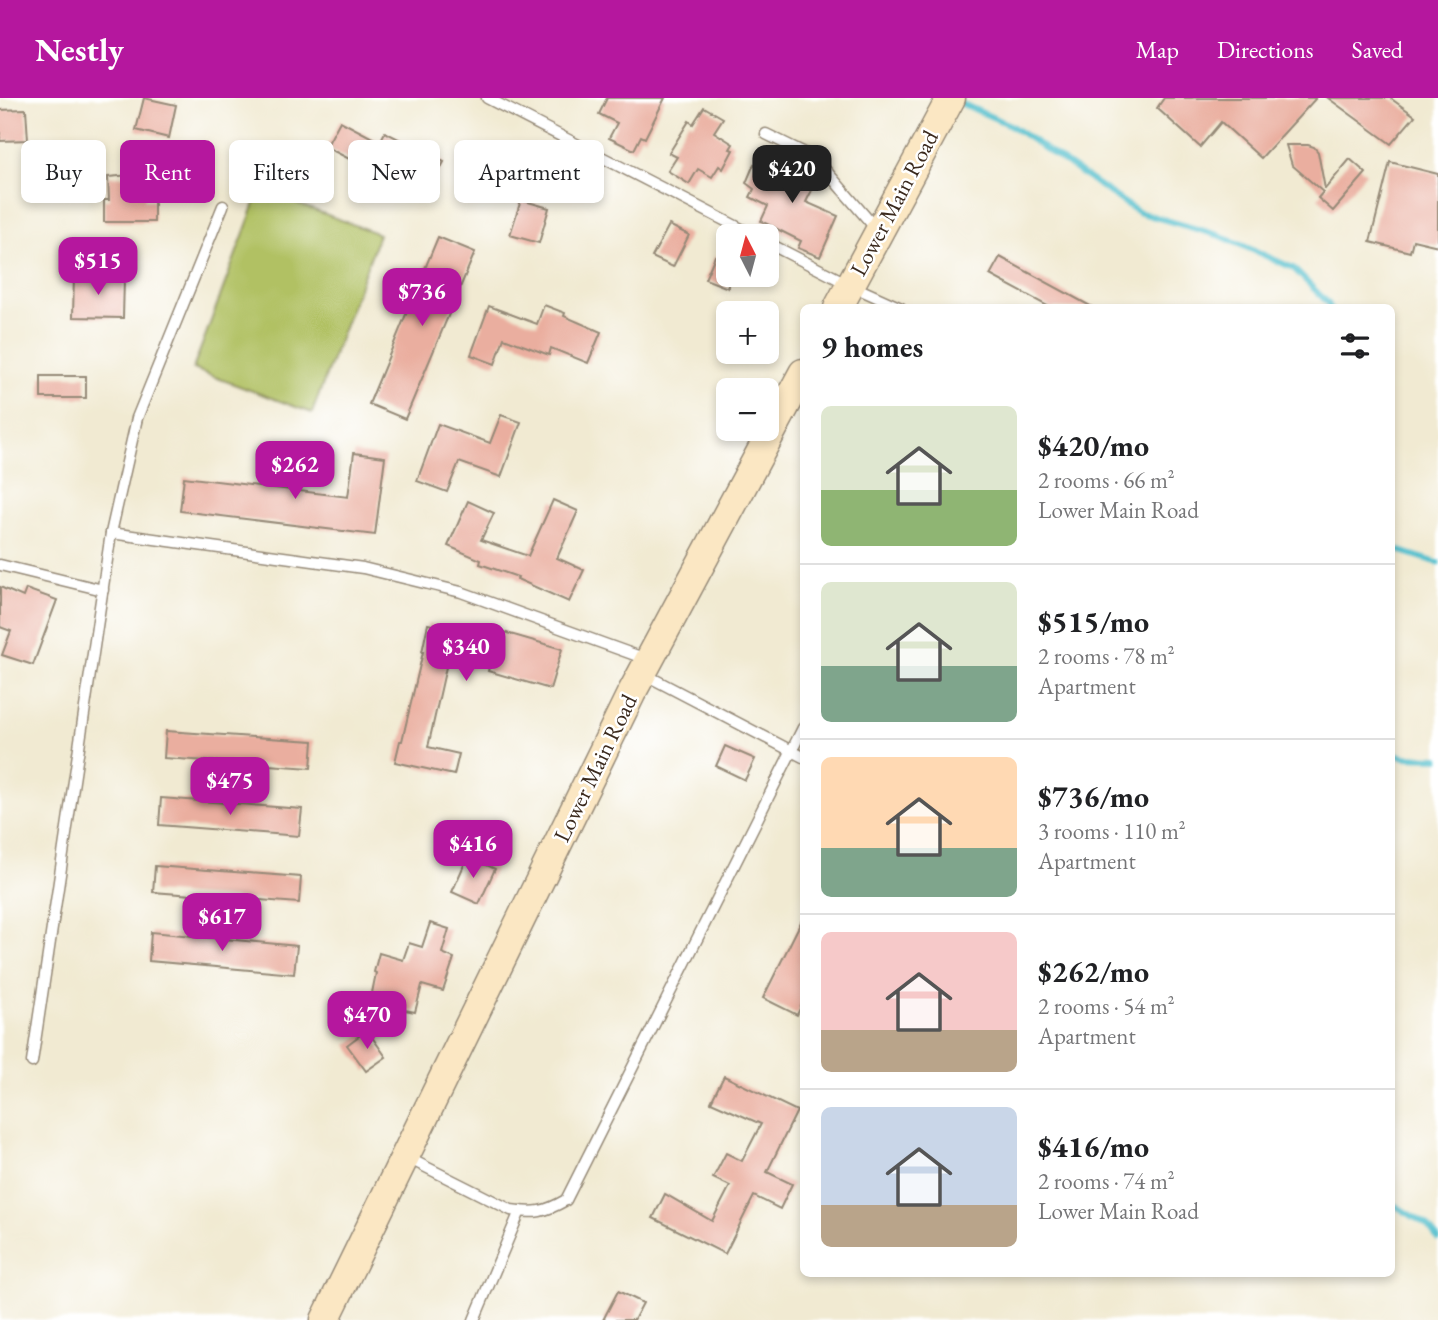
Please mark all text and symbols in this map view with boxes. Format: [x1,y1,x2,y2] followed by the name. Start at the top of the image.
[35,28,124,71] text: Nestly
[1136,34,1179,65] text: Map
[1217,34,1314,65] text: Directions
[1352,34,1403,65] text: Saved
[843,125,945,281] street label: Lower Main Road
[21,140,106,203] chip: Buy
[120,140,215,203] chip: Rent
[229,140,334,203] chip: Filters
[348,140,440,203] chip: New
[454,140,604,203] chip: Apartment
[751,146,833,205] pin: $420
[768,153,816,183] text: $420
[716,224,779,287] north arrow
[716,224,779,441] map controls
[57,238,139,297] pin: $515
[74,245,122,275] text: $515
[381,268,463,328] pin: $736
[398,276,446,306] text: $736
[716,301,779,364] button: +
[821,327,923,366] text: 9 homes
[1336,327,1374,365] icon: filters
[716,378,779,441] button: −
[1038,426,1149,465] text: $420/mo
[877,434,961,518] icon: home
[254,442,336,501] pin: $262
[271,449,319,479] text: $262
[1038,465,1175,495] text: 2 rooms · 66 m²
[1038,495,1199,525] text: Lower Main Road
[1038,602,1149,641] text: $515/mo
[877,610,961,694] icon: home
[425,624,507,683] pin: $340
[442,631,490,661] text: $340
[1038,641,1175,671] text: 2 rooms · 78 m²
[1038,671,1136,701] text: Apartment
[546,689,644,847] street label: Lower Main Road
[189,758,271,817] pin: $475
[206,765,254,795] text: $475
[1038,777,1149,816] text: $736/mo
[877,785,961,869] icon: home
[1038,816,1186,846] text: 3 rooms · 110 m²
[432,820,514,880] pin: $416
[449,828,497,858] text: $416
[1038,846,1136,876] text: Apartment
[181,894,263,953] pin: $617
[198,901,246,931] text: $617
[1038,952,1149,991] text: $262/mo
[877,960,961,1044] icon: home
[1038,991,1175,1021] text: 2 rooms · 54 m²
[326,992,408,1051] pin: $470
[343,999,391,1029] text: $470
[1038,1021,1136,1051] text: Apartment
[1038,1127,1149,1166] text: $416/mo
[877,1135,961,1219] icon: home
[1038,1166,1175,1196] text: 2 rooms · 74 m²
[1038,1196,1199,1226] text: Lower Main Road

